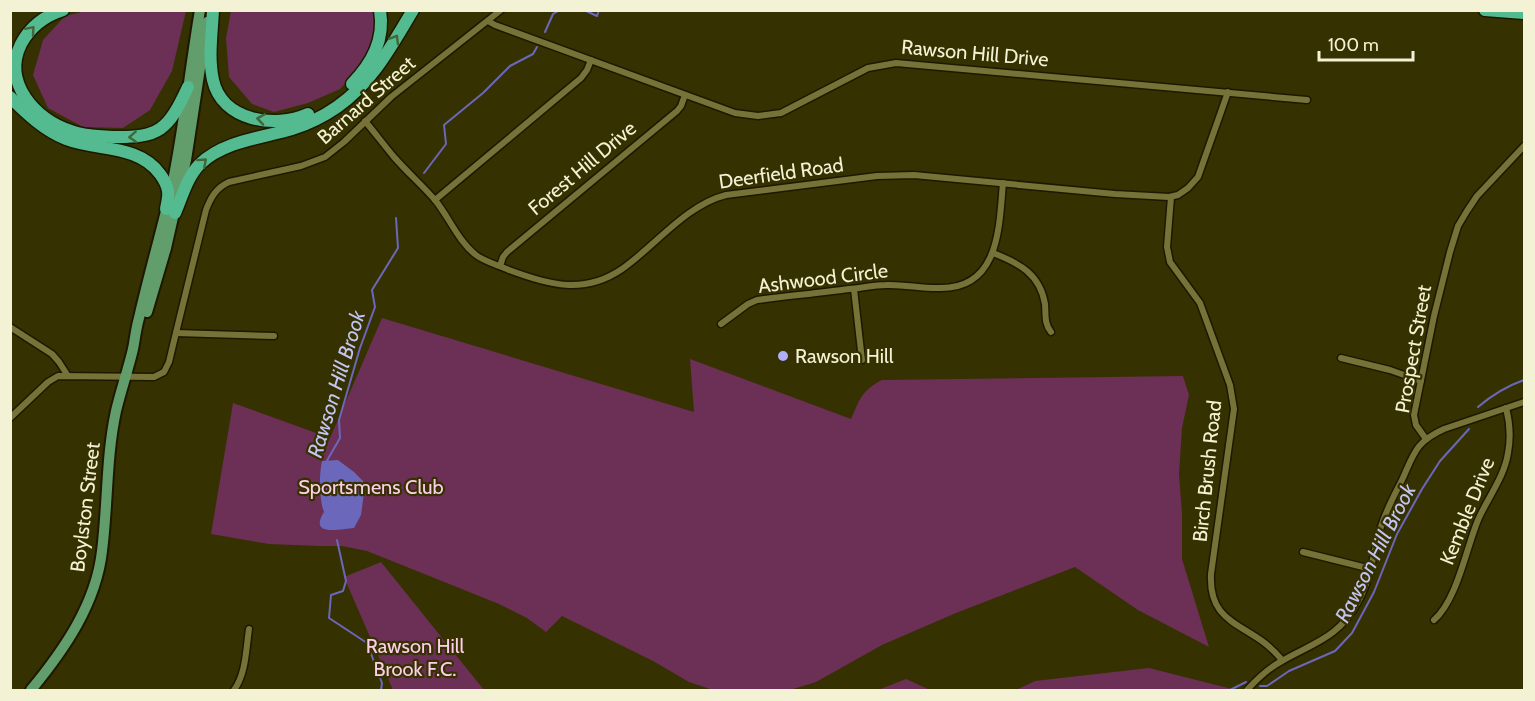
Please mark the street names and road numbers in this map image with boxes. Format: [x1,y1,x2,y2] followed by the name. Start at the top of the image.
[900,35,1050,71] street label: Rawson Hill Drive
[312,51,420,149] street label: Barnard Street
[523,116,641,220] street label: Forest Hill Drive
[717,152,845,194] street label: Deerfield Road
[757,258,889,298] street label: Ashwood Circle
[1390,283,1436,415] street label: Prospect Street
[1188,399,1226,543] street label: Birch Brush Road
[65,440,105,573] street label: Boylston Street
[1435,454,1499,568] street label: Kemble Drive

